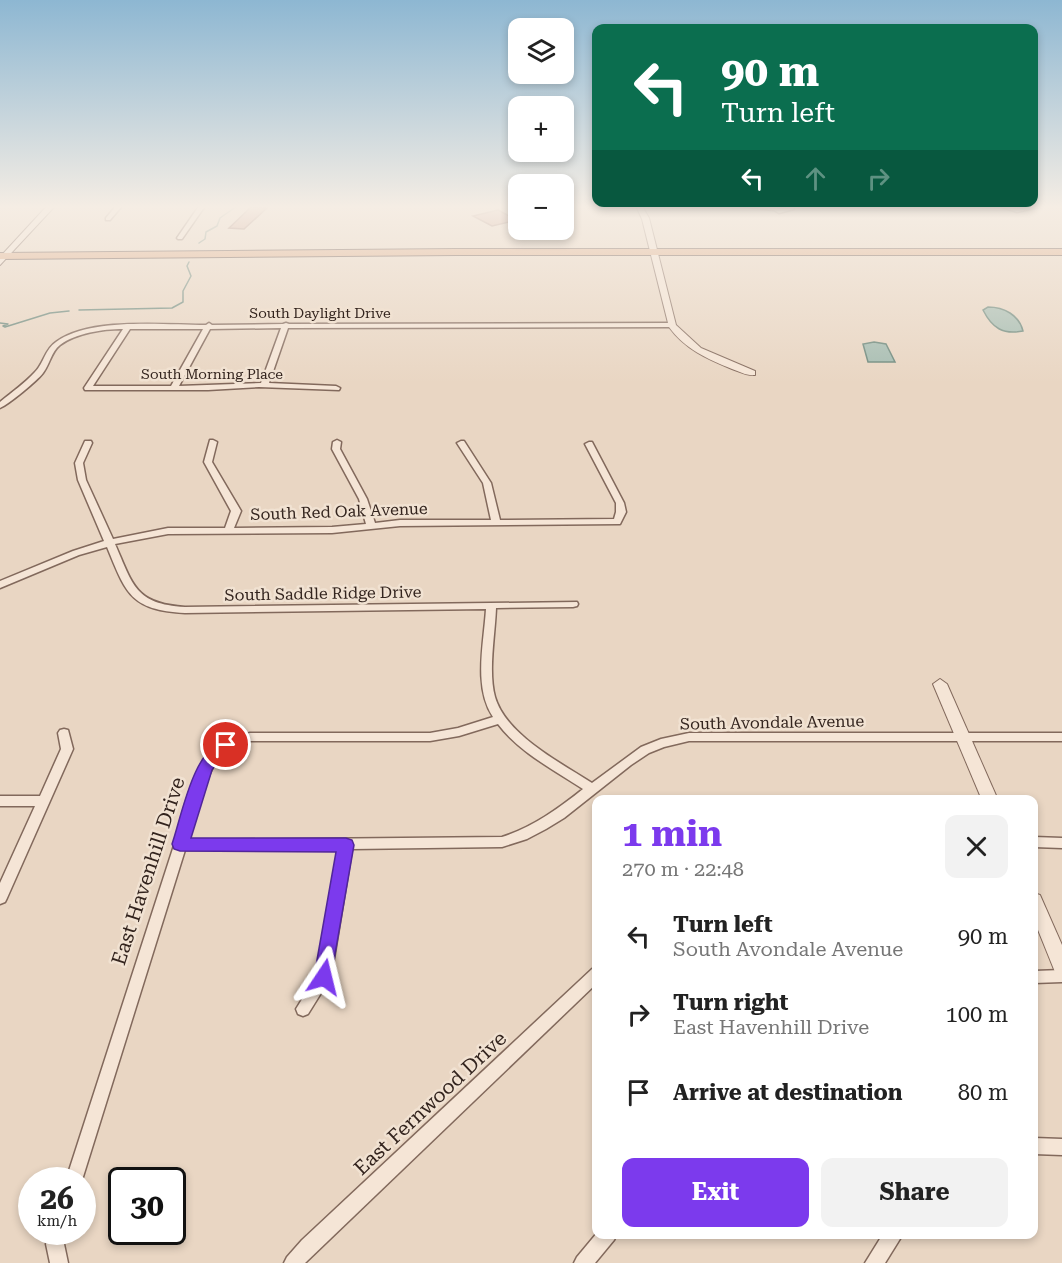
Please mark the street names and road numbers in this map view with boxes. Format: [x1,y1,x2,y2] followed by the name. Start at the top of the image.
[249,305,391,321] street label: South Daylight Drive
[141,366,283,382] street label: South Morning Place
[250,499,428,524] street label: South Red Oak Avenue
[224,582,422,605] street label: South Saddle Ridge Drive
[680,711,864,734] street label: South Avondale Avenue
[106,774,190,968] street label: East Havenhill Drive
[349,1026,511,1180] street label: East Fernwood Drive

